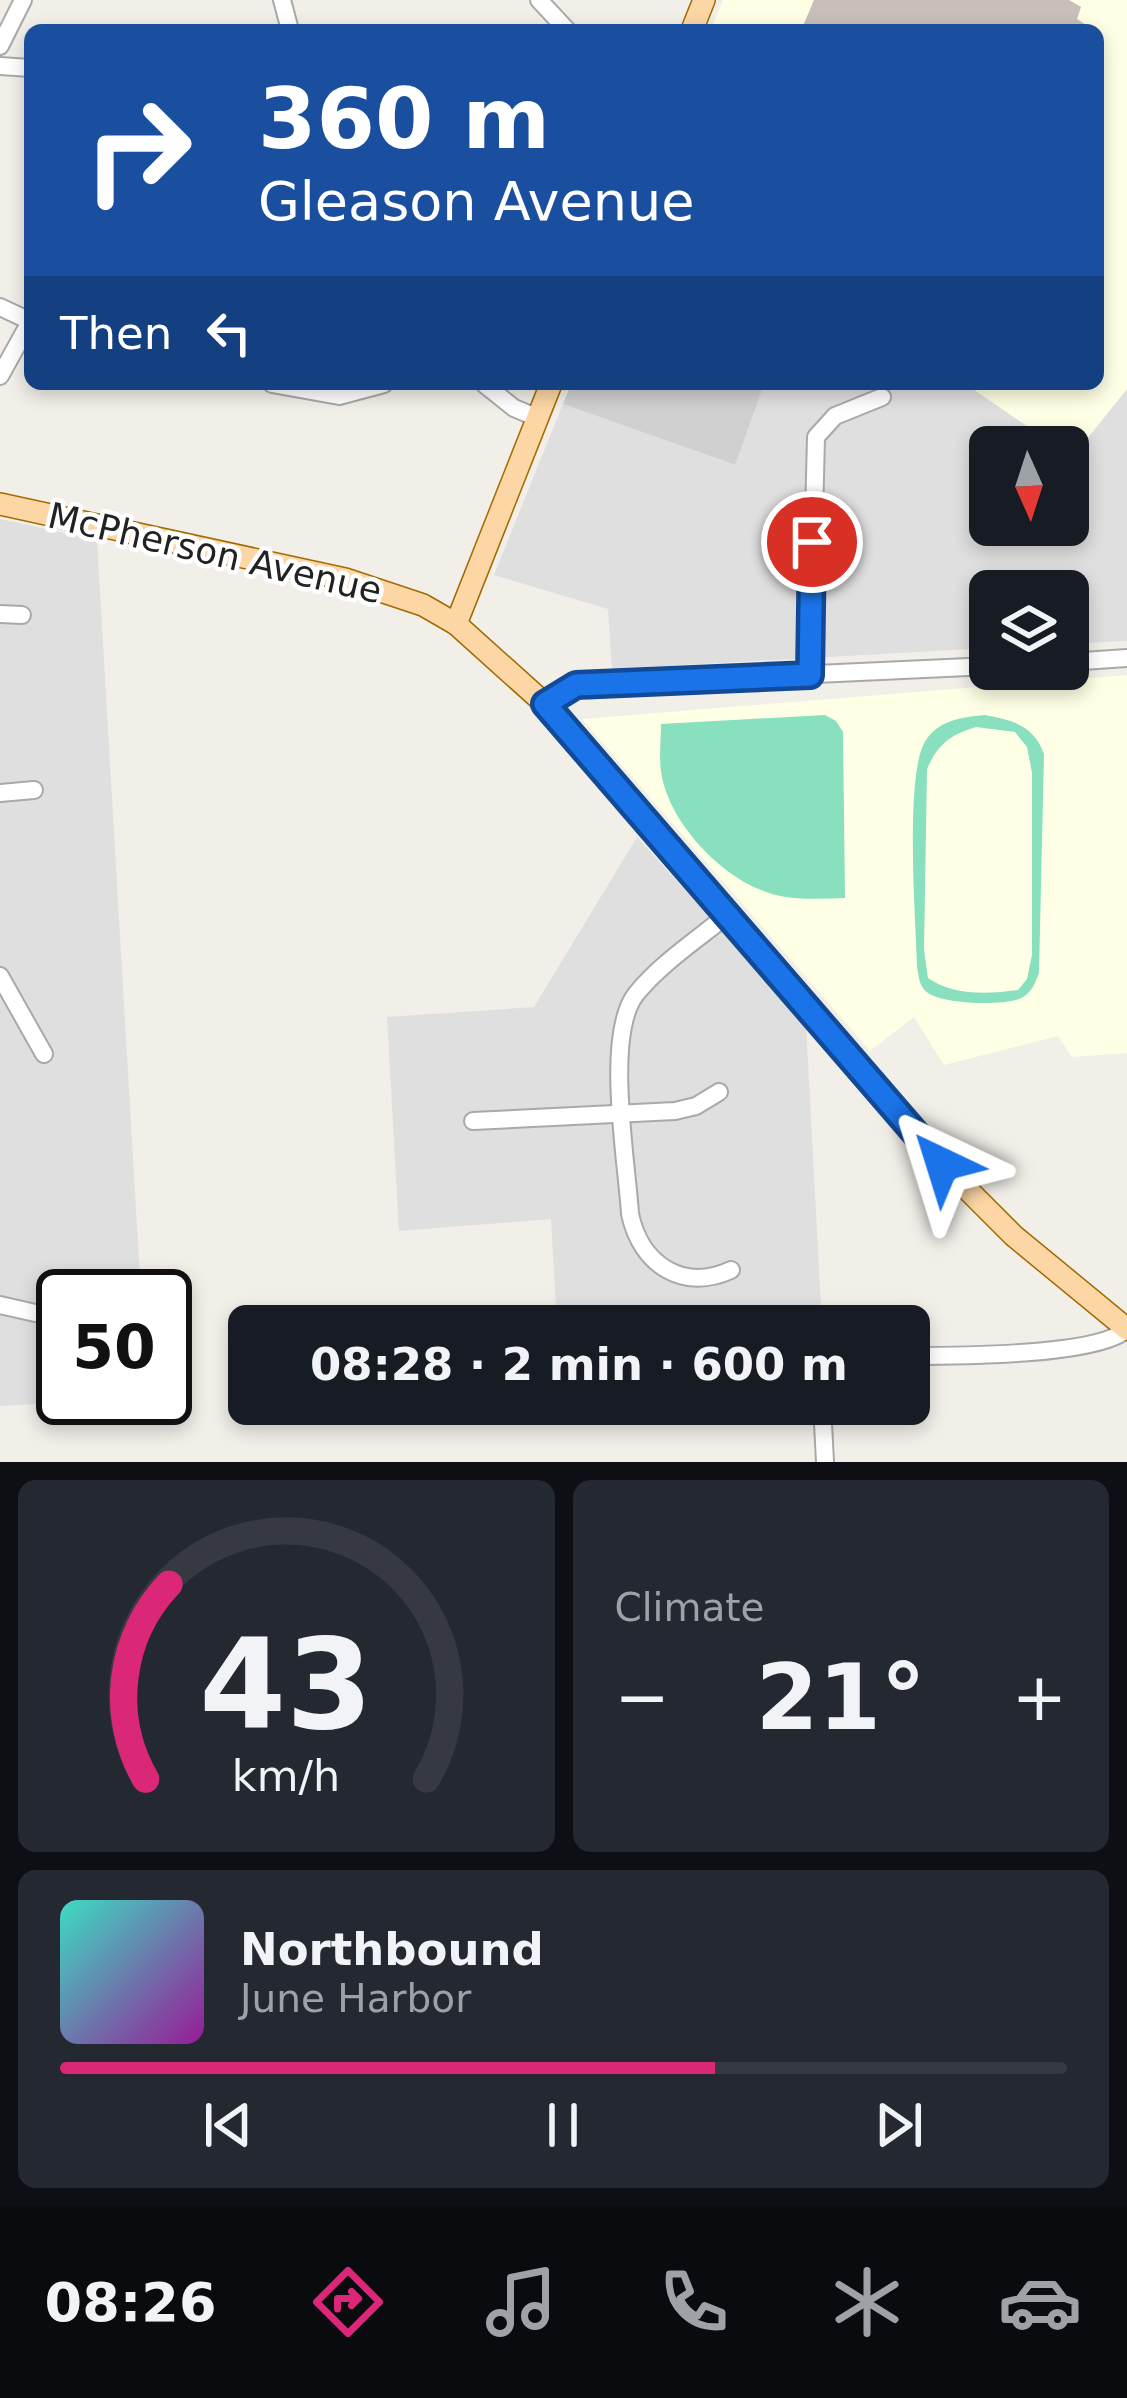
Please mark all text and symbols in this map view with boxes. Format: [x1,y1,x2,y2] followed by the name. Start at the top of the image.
[258,70,550,168] text: 360 m
[60,72,216,228] icon: right
[258,170,694,233] text: Gleason Avenue
[196,300,262,366] icon: left
[60,307,172,360] text: Then
[969,426,1089,546] north arrow
[969,426,1089,690] map controls
[761,491,863,593] pin
[44,495,386,611] street label: McPherson Avenue
[779,509,845,575] icon: arrive
[969,570,1089,690] button: layers
[879,1101,1005,1227] position arrow
[36,1269,192,1425] speed limit sign: 50
[310,1338,848,1391] text: 08:28 · 2 min · 600 m
[615,1585,765,1630] text: Climate
[199,1612,373,1757] text: 43
[756,1645,926,1750] text: 21°
[615,1659,670,1736] text: −
[1012,1659,1067,1736] text: +
[232,1751,340,1801] text: km/h
[240,1923,544,1976] text: Northbound
[240,1976,471,2021] text: June Harbor
[195,2092,261,2158] icon: previous
[530,2092,596,2158] icon: pause
[866,2092,932,2158] icon: next
[306,2260,390,2344] icon: directions
[479,2260,563,2344] icon: music
[652,2260,736,2344] icon: phone
[825,2260,909,2344] icon: climate
[998,2260,1082,2344] icon: car
[45,2271,216,2334] text: 08:26

